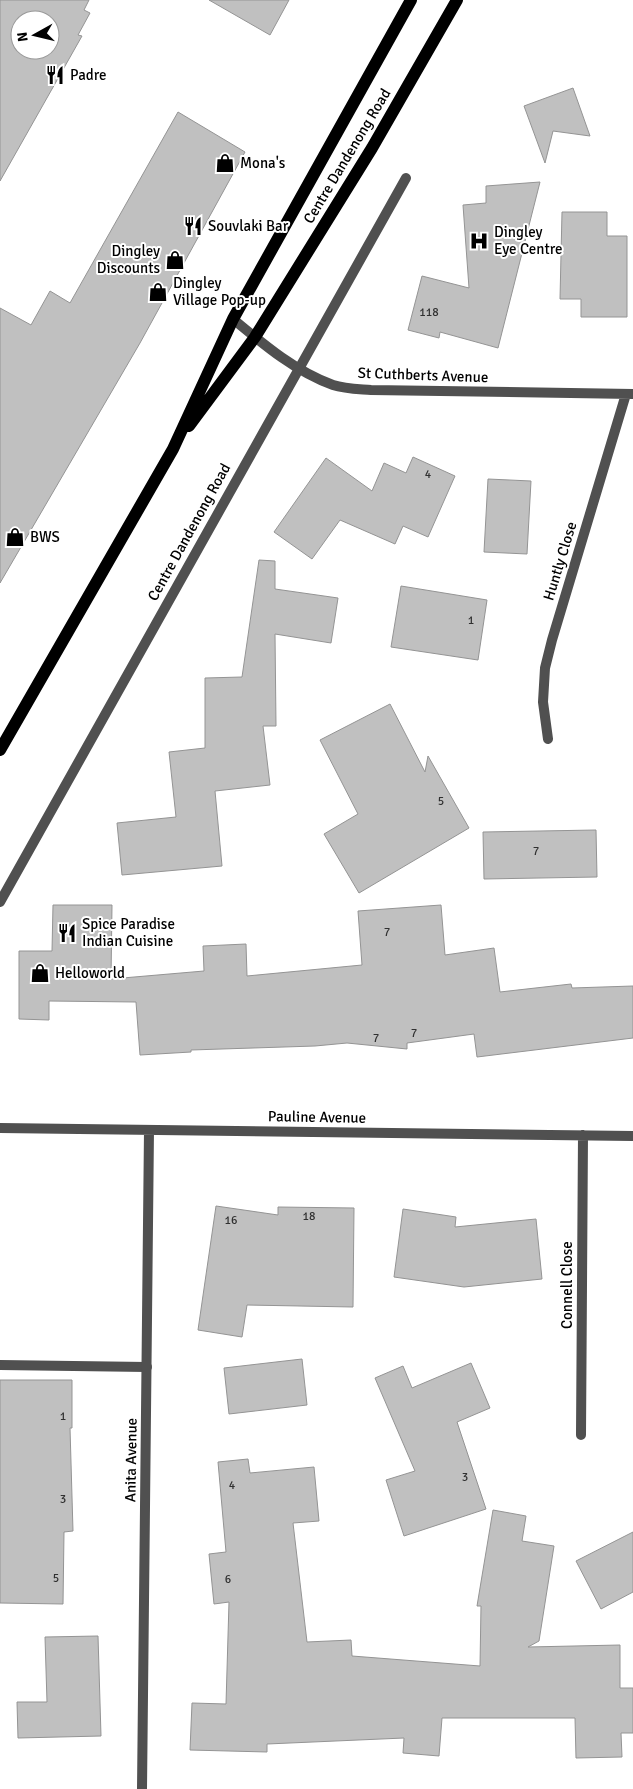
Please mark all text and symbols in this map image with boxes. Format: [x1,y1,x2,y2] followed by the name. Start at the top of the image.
[10,10,60,60] north arrow
[14,31,32,43] text: N
[44,64,66,86] restaurant icon: Padre
[70,66,106,84] place label: Padre
[300,85,394,227] street label: Centre Dandenong Road
[214,152,236,174] shop icon: Mona's
[240,154,286,172] place label: Mona's
[182,215,204,237] restaurant icon: Souvlaki Bar
[208,217,289,235] place label: Souvlaki Bar
[494,223,563,258] place label: Dingley Eye Centre
[468,230,490,252] hospital icon: Dingley Eye Centre
[97,242,160,277] place label: Dingley Discounts
[164,249,186,271] shop icon: Dingley Discounts
[173,274,266,309] place label: Dingley Village Pop-up
[147,281,169,303] shop icon: Dingley Village Pop-up
[419,305,439,320] house number: 118
[357,364,489,386] street label: St Cuthberts Avenue
[144,460,234,604] street label: Centre Dandenong Road
[425,467,432,482] house number: 4
[539,519,581,603] street label: Huntly Close
[4,526,26,548] shop icon: BWS
[30,528,60,546] place label: BWS
[468,613,474,628] house number: 1
[438,794,444,809] house number: 5
[533,844,539,859] house number: 7
[82,915,175,950] place label: Spice Paradise Indian Cuisine
[56,922,78,944] restaurant icon: Spice Paradise Indian Cuisine
[384,925,390,940] house number: 7
[29,962,51,984] shop icon: Helloworld
[55,964,125,982] place label: Helloworld
[411,1026,417,1041] house number: 7
[373,1031,379,1046] house number: 7
[268,1107,366,1127] street label: Pauline Avenue
[303,1209,315,1224] house number: 18
[225,1213,237,1228] house number: 16
[558,1241,576,1329] street label: Connell Close
[60,1409,66,1424] house number: 1
[121,1418,141,1502] street label: Anita Avenue
[462,1470,468,1485] house number: 3
[229,1478,236,1493] house number: 4
[60,1492,66,1507] house number: 3
[53,1571,59,1586] house number: 5
[225,1572,231,1587] house number: 6

